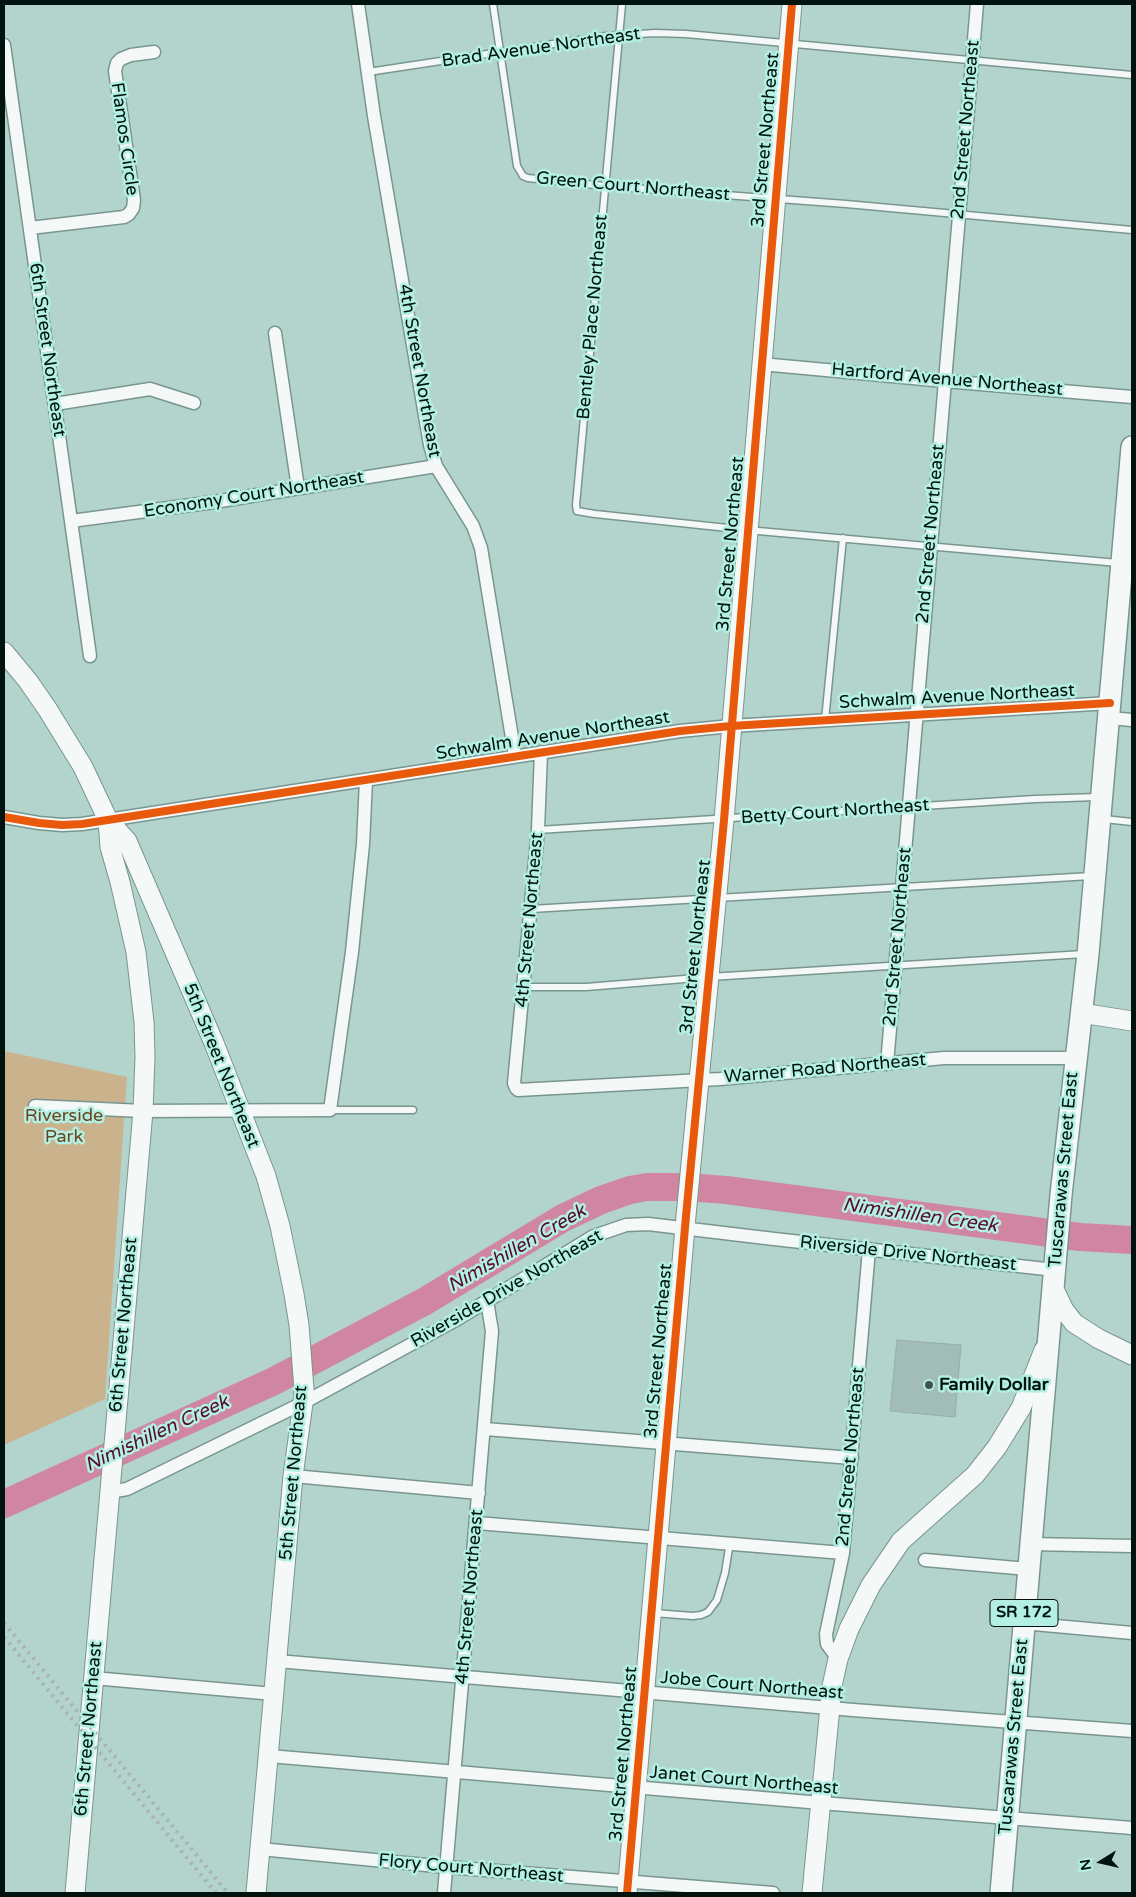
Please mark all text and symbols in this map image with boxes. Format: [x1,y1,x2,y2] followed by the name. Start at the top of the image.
[440,23,642,73] street label: Brad Avenue Northeast
[947,39,985,221] street label: 2nd Street Northeast
[748,52,784,228] street label: 3rd Street Northeast
[105,81,143,197] street label: Flamos Circle
[535,168,731,206] street label: Green Court Northeast
[573,214,613,420] street label: Bentley Place Northeast
[24,262,70,438] street label: 6th Street Northeast
[393,283,445,459] street label: 4th Street Northeast
[830,359,1064,401] street label: Hartford Avenue Northeast
[912,443,950,625] street label: 2nd Street Northeast
[713,456,749,632] street label: 3rd Street Northeast
[142,467,366,523] street label: Economy Court Northeast
[839,680,1075,714] street label: Schwalm Avenue Northeast
[435,707,671,765] street label: Schwalm Avenue Northeast
[740,795,930,829] street label: Betty Court Northeast
[512,832,548,1008] street label: 4th Street Northeast
[879,846,917,1028] street label: 2nd Street Northeast
[676,858,716,1036] street label: 3rd Street Northeast
[178,981,264,1151] street label: 5th Street Northeast
[723,1049,927,1089] street label: Warner Road Northeast
[1045,1071,1083,1269] street label: Tuscarawas Street East
[25,1105,103,1148] park label: Riverside Park
[841,1194,999,1238] water label: Nimishillen Creek
[444,1200,590,1298] water label: Nimishillen Creek
[407,1225,607,1353] street label: Riverside Drive Northeast
[799,1232,1017,1276] street label: Riverside Drive Northeast
[106,1237,142,1413] street label: 6th Street Northeast
[641,1263,677,1439] street label: 3rd Street Northeast
[832,1366,870,1548] street label: 2nd Street Northeast
[939,1374,1049,1396] place label: Family Dollar
[923,1379,935,1391] marker: Family Dollar
[276,1385,312,1561] street label: 5th Street Northeast
[81,1391,233,1477] water label: Nimishillen Creek
[452,1509,488,1685] street label: 4th Street Northeast
[990,1600,1058,1626] road number: SR 172
[995,1638,1033,1836] street label: Tuscarawas Street East
[71,1641,107,1817] street label: 6th Street Northeast
[606,1666,642,1842] street label: 3rd Street Northeast
[660,1667,844,1705] street label: Jobe Court Northeast
[649,1762,839,1800] street label: Janet Court Northeast
[1076,1837,1126,1887] north arrow
[378,1850,564,1888] street label: Flory Court Northeast
[1076,1858,1095,1872] text: N

